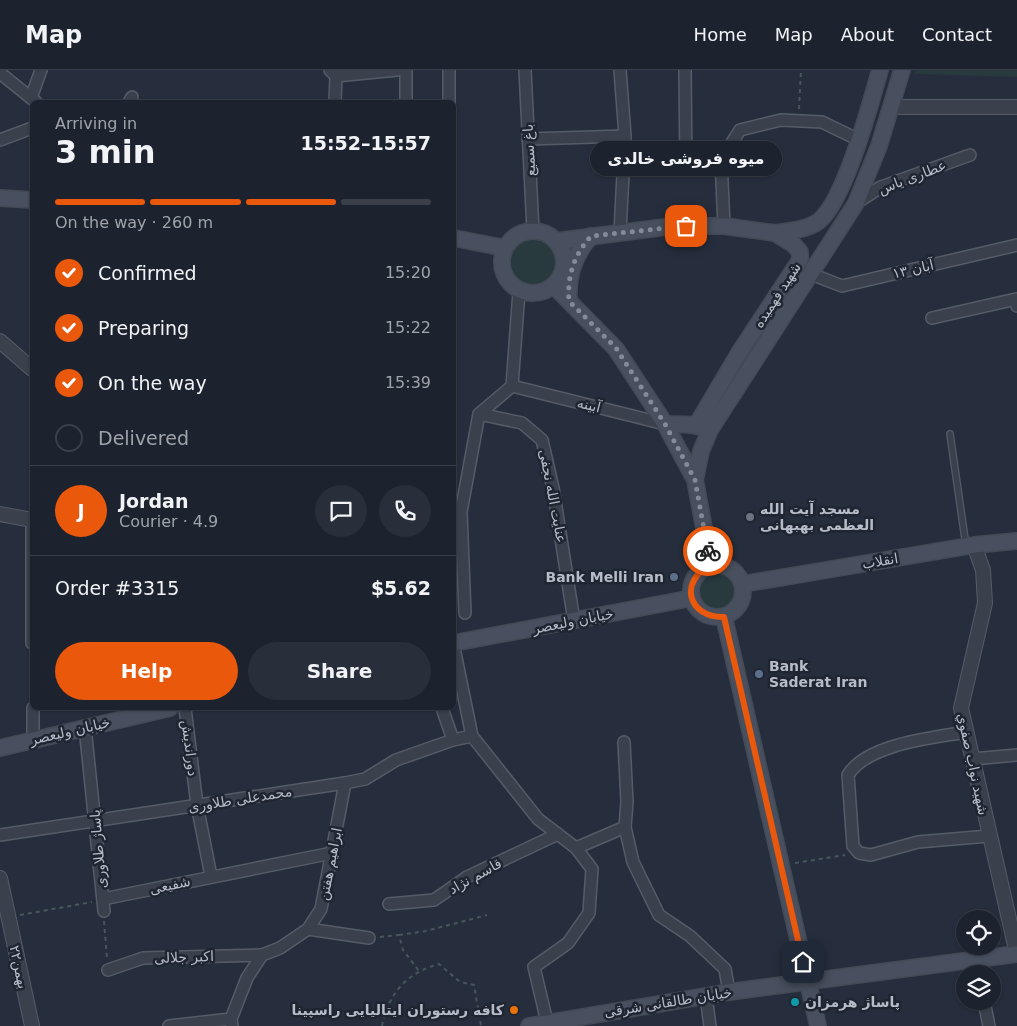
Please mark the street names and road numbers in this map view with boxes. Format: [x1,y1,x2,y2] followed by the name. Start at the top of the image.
[520,123,539,177] street label: باغ سمیع
[876,157,949,198] street label: عطاری یاس
[891,256,936,282] street label: ۱۳ آبان
[750,259,805,331] street label: شهید فهمیده
[576,394,604,416] street label: آبینه
[536,448,570,544] street label: عنایت الله نجفی
[861,550,899,572] street label: انقلاب
[530,605,615,638] street label: خیابان ولیعصر
[953,711,992,817] street label: شهید نواب صفوي
[27,714,112,749] street label: خیابان ولیعصر
[178,719,201,777] street label: دوراندیش
[187,783,293,816] street label: محمدعلی طلاوری
[87,809,110,889] street label: پاساژ طلاوری
[315,826,346,902] street label: ابراهیم هفتن
[446,855,505,898] street label: قاسم نژاد
[148,873,192,897] street label: شفیعی
[6,944,31,990] street label: ۲۲بهمن
[154,948,214,967] street label: اکبر جلالی
[603,984,733,1021] street label: خیابان طالقانی شرقی

